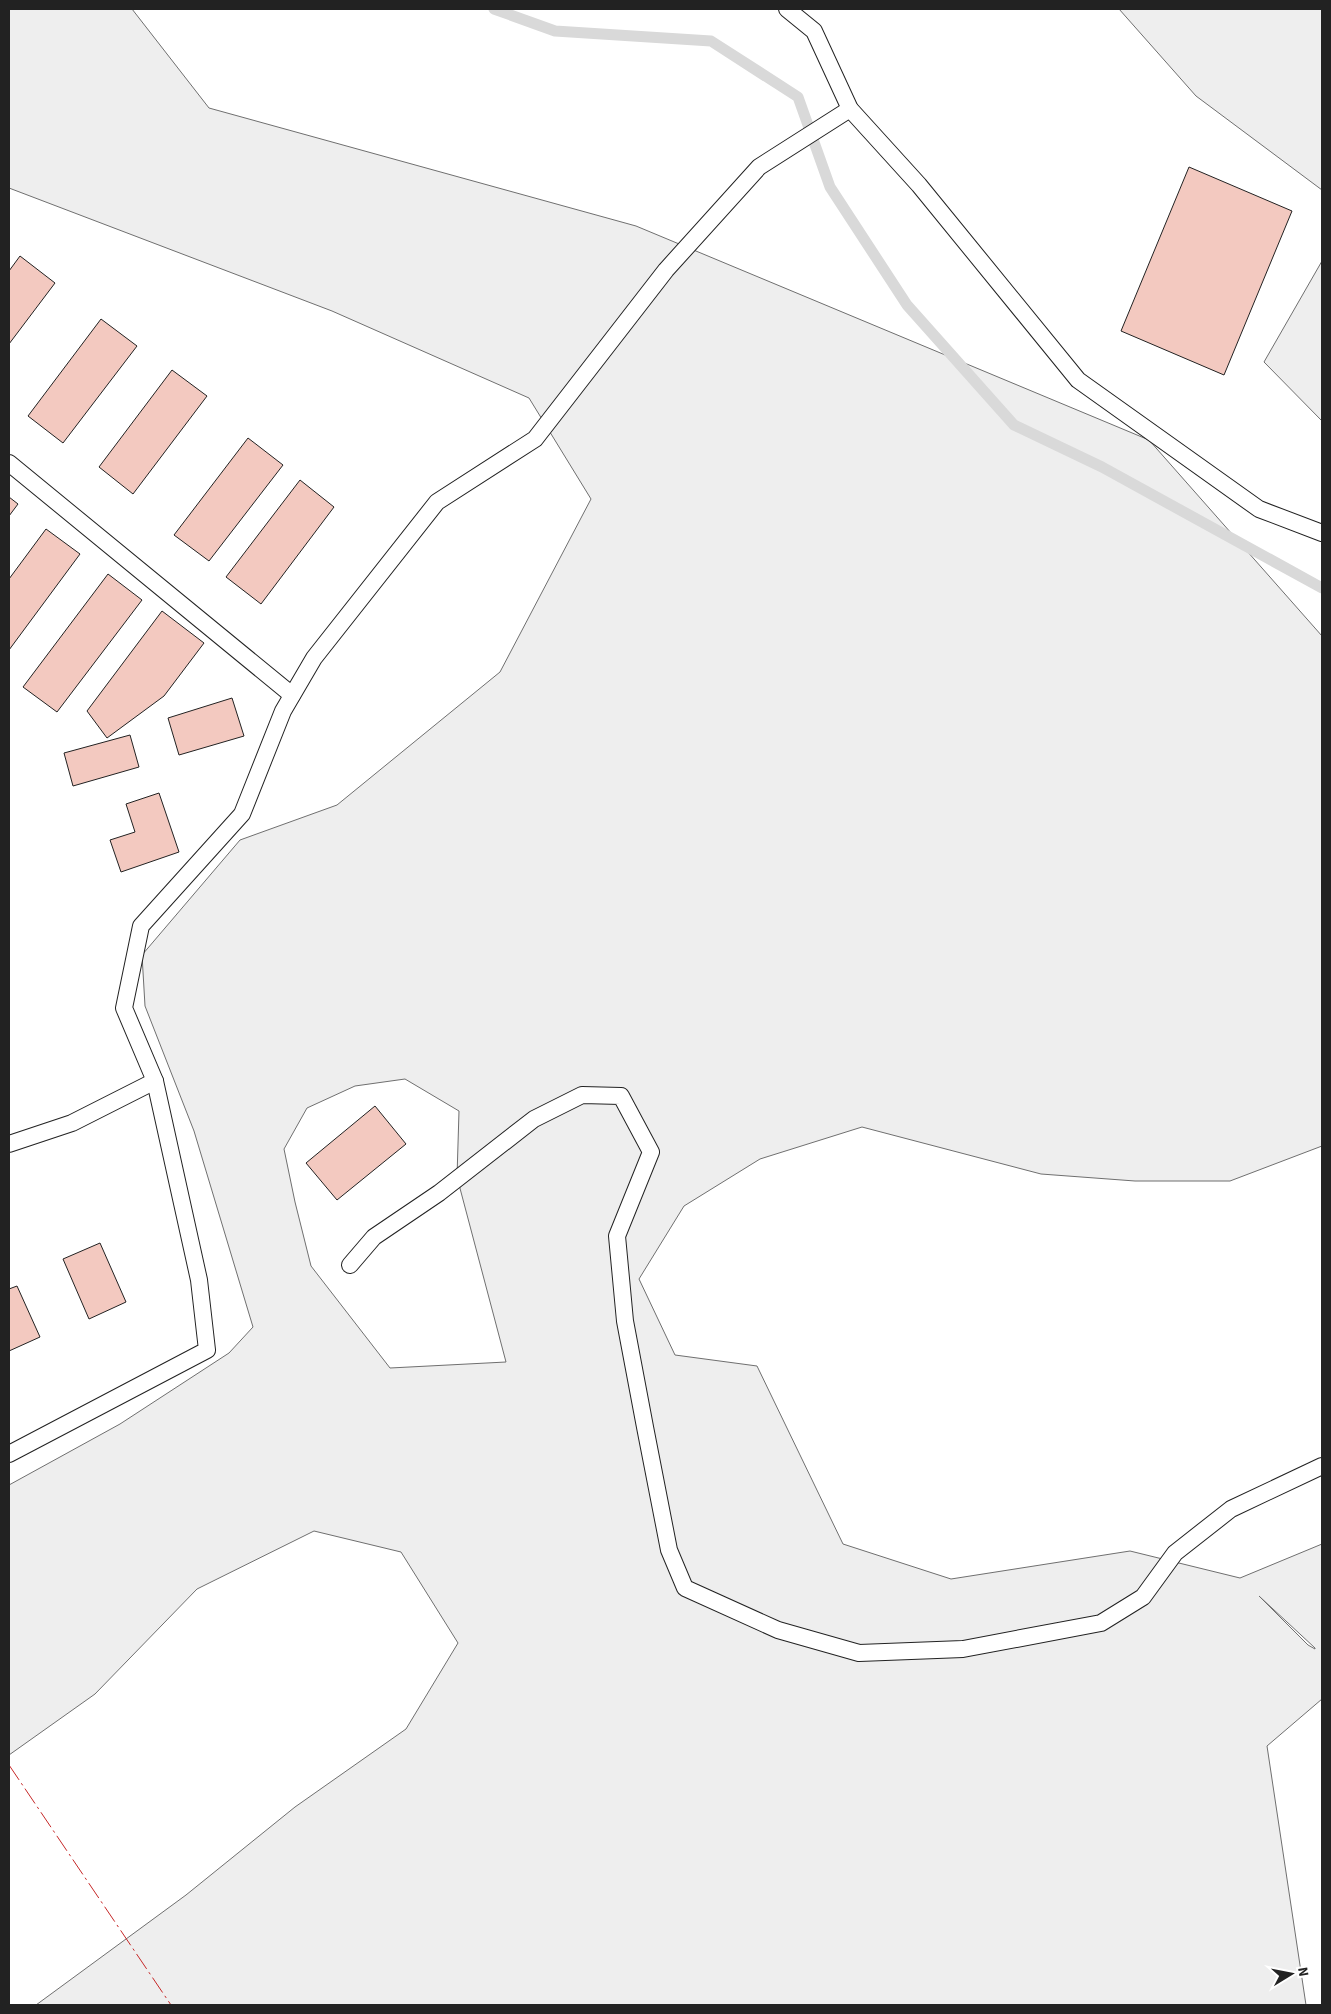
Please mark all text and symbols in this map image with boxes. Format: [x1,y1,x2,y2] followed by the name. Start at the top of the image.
[1266,1949,1316,1999] north arrow
[1292,1966,1313,1978] text: N

